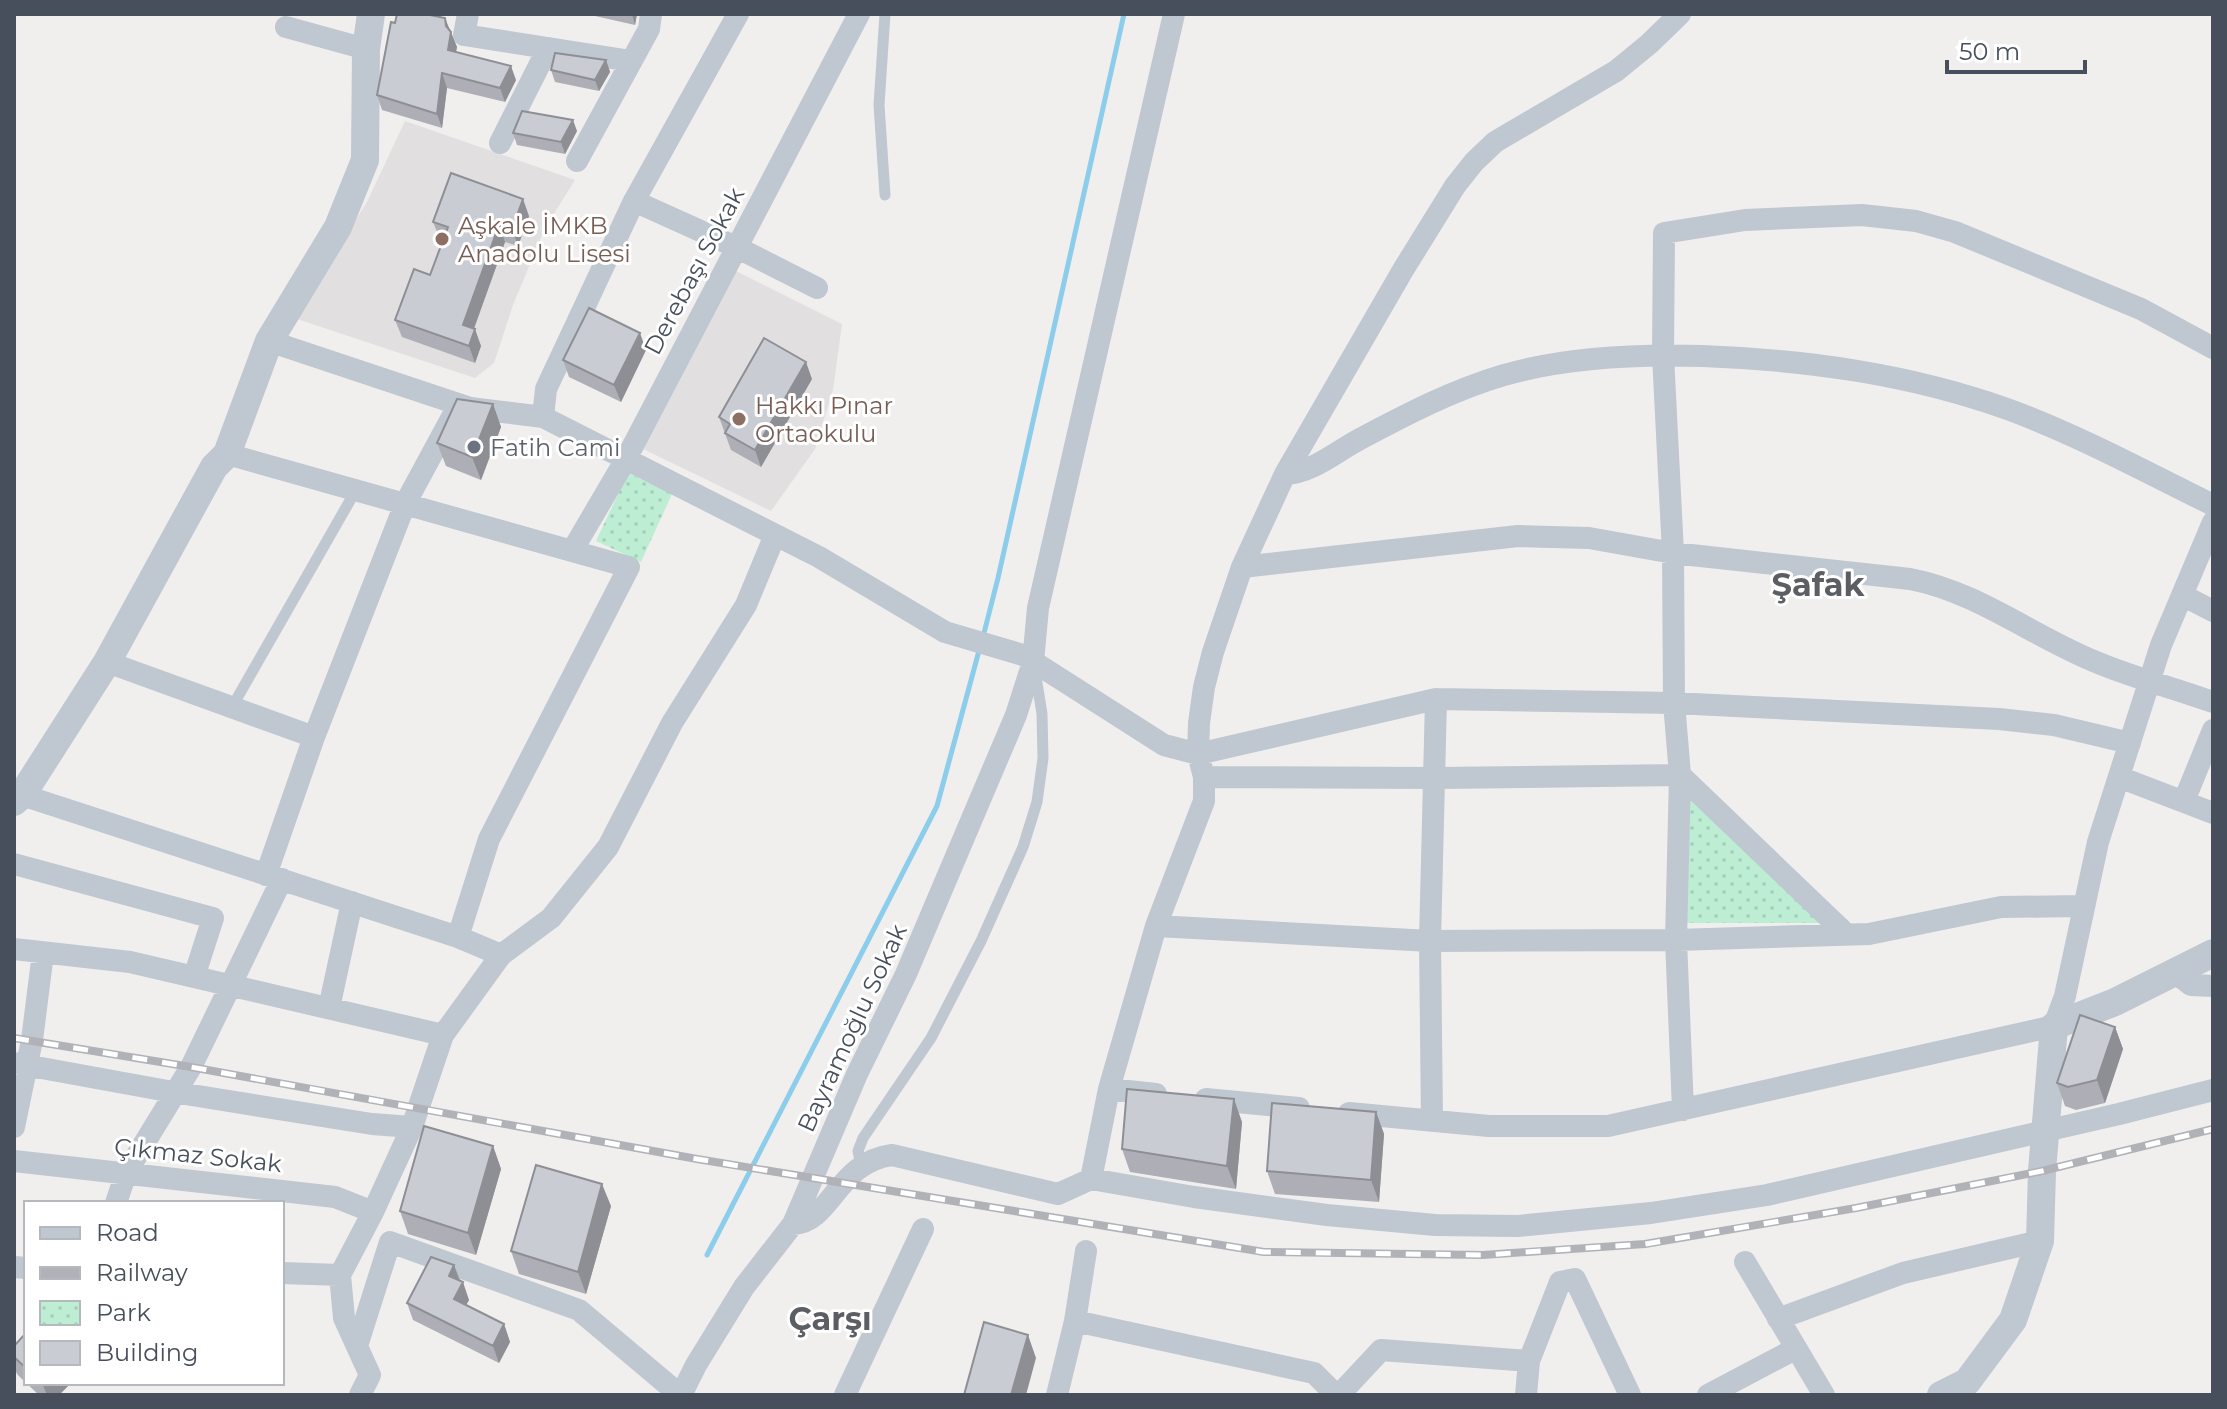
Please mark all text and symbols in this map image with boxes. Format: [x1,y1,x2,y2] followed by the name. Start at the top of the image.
[1947,24,2085,74] scale bar
[1959,37,2020,66] text: 50 m
[638,182,751,360] street label: Derebaşı Sokak
[458,211,631,268] place label: Aşkale İMKB Anadolu Lisesi
[433,230,451,248] marker: Aşkale İMKB Anadolu Lisesi
[755,391,893,448] place label: Hakkı Pınar Ortaokulu
[730,410,748,428] marker: Hakkı Pınar Ortaokulu
[490,433,620,462] place label: Fatih Cami
[465,438,483,456] marker: Fatih Cami
[1772,565,1865,604] district label: Şafak
[791,919,913,1136] street label: Bayramoğlu Sokak
[113,1132,284,1178] street label: Çıkmaz Sokak
[24,1201,284,1385] legend
[96,1218,159,1247] text: Road
[96,1258,188,1287] text: Railway
[96,1298,151,1327] text: Park
[788,1299,872,1338] district label: Çarşı
[96,1338,199,1367] text: Building

